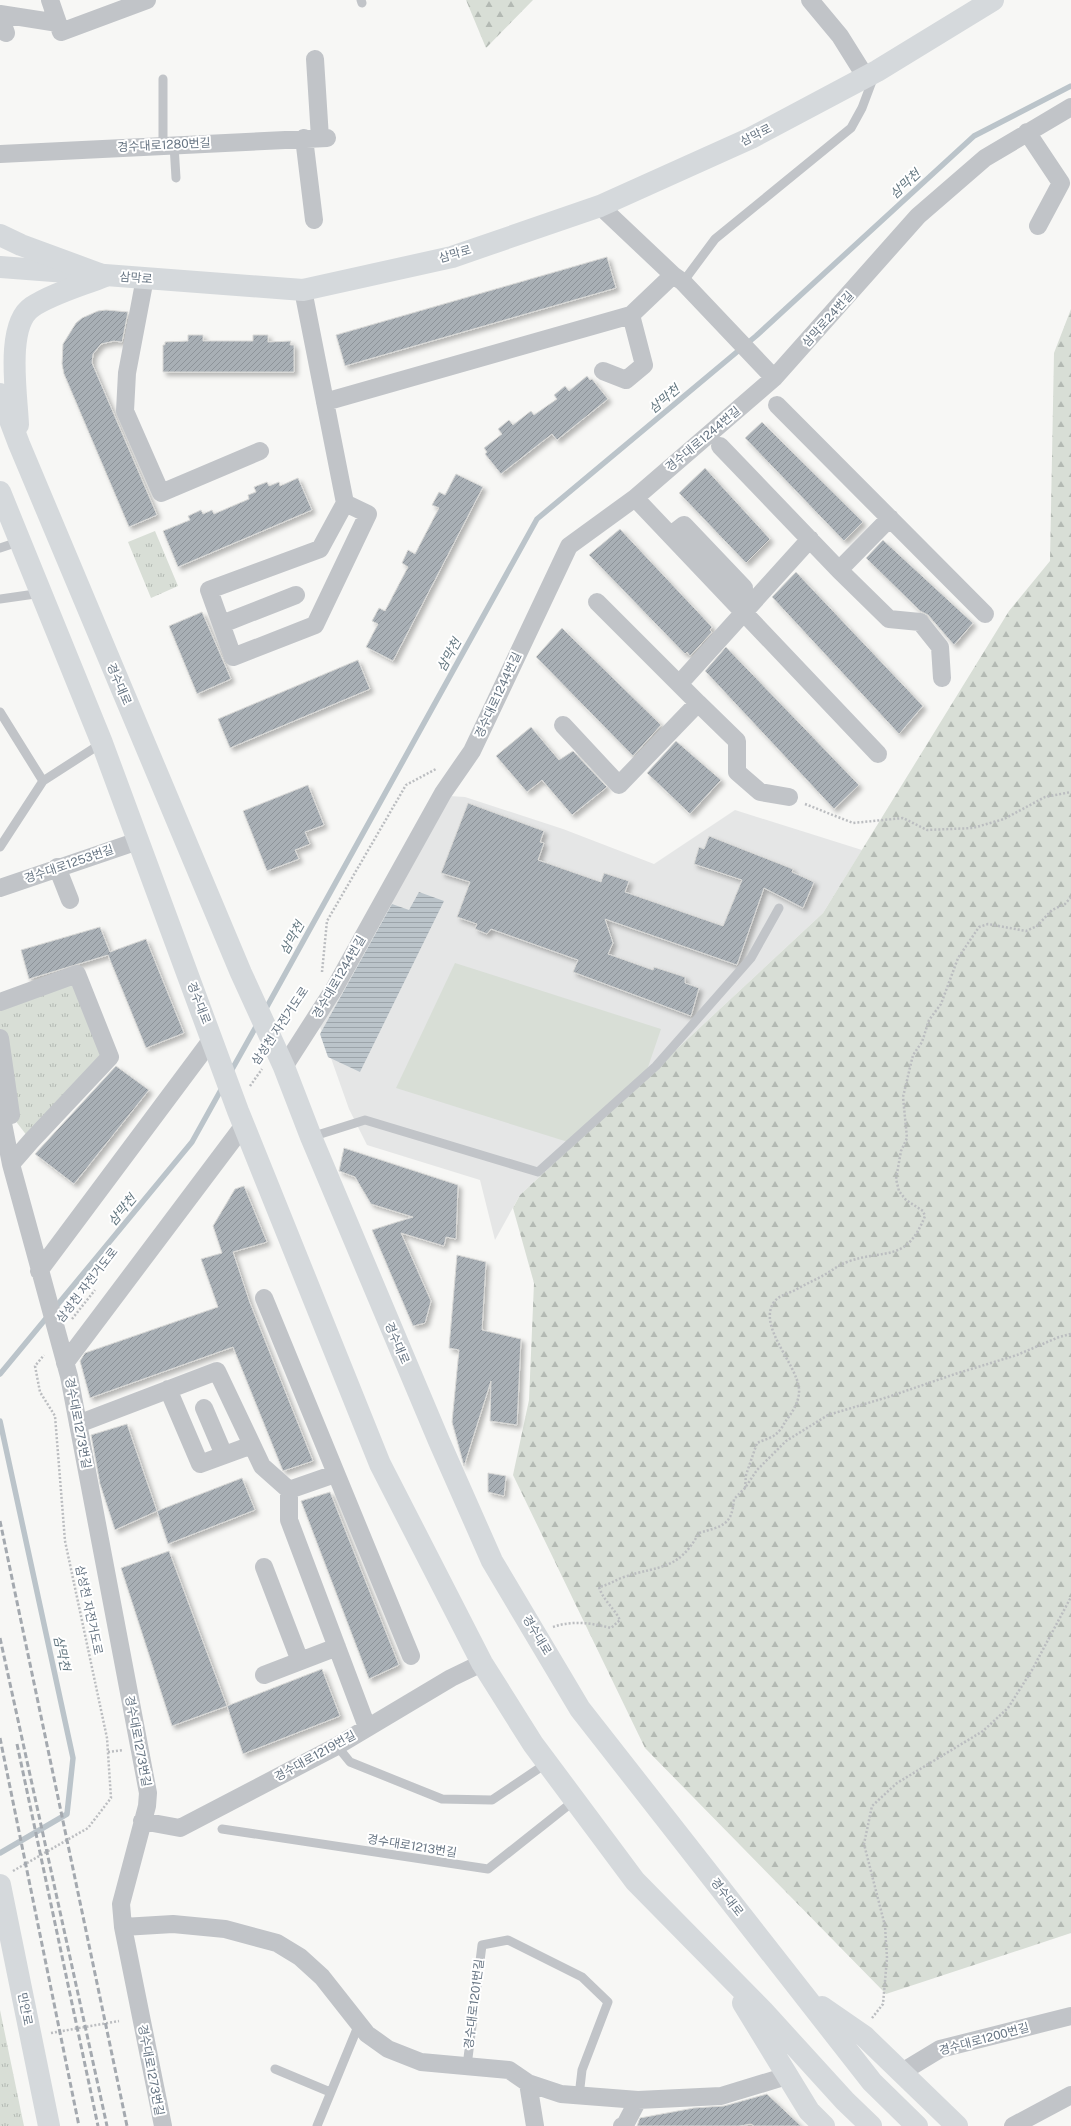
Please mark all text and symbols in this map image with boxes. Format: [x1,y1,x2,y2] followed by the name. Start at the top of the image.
[738,121,774,149] street label: 삼막로
[117,136,211,154] street label: 경수대로1280번길
[887,166,924,202] water label: 삼막천
[437,243,473,265] street label: 삼막로
[119,270,153,286] street label: 삼막로
[799,288,857,350] street label: 삼막로24번길
[645,381,683,416] water label: 삼막천
[663,404,743,474] street label: 경수대로1244번길
[434,635,465,674] water label: 삼막천
[472,650,524,740] street label: 경수대로1244번길
[104,661,134,707] street label: 경수대로
[23,842,115,886] street label: 경수대로1253번길
[277,918,308,957] water label: 삼막천
[310,933,368,1021] street label: 경수대로1244번길
[185,980,213,1026] street label: 경수대로
[249,984,311,1068] street label: 삼성천 자전거도로
[105,1191,140,1229] water label: 삼막천
[53,1245,121,1325] street label: 삼성천 자전거도로
[382,1320,412,1366] street label: 경수대로
[62,1376,94,1470] street label: 경수대로1273번길
[73,1564,105,1656] street label: 삼성천 자전거도로
[520,1612,554,1658] street label: 경수대로
[51,1634,73,1673] water label: 삼막천
[122,1694,154,1788] street label: 경수대로1273번길
[272,1728,358,1784] street label: 경수대로1219번길
[366,1832,458,1860] street label: 경수대로1213번길
[708,1875,746,1919] street label: 경수대로
[462,1958,486,2050] street label: 경수대로1201번길
[15,1991,35,2027] street label: 만안로
[937,2020,1031,2058] street label: 경수대로1200번길
[135,2023,167,2117] street label: 경수대로1273번길

